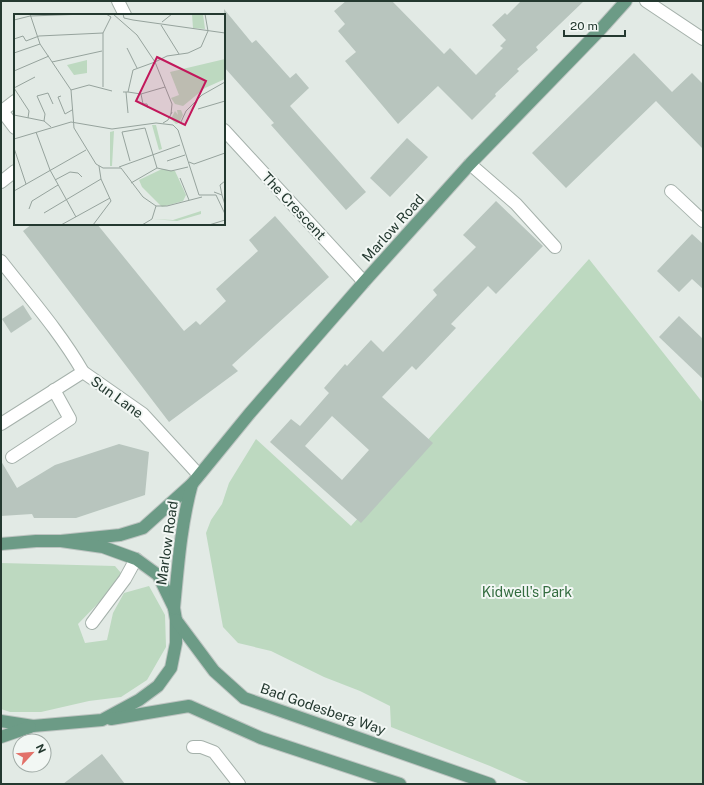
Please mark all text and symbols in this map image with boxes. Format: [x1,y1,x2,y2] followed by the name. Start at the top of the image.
[564,12,625,38] scale bar
[14,14,225,225] inset map
[570,19,598,33] text: 20 m
[259,169,329,243] street label: The Crescent
[359,191,427,265] street label: Marlow Road
[88,373,146,421] street label: Sun Lane
[153,500,181,586] street label: Marlow Road
[482,584,572,600] park label: Kidwell's Park
[258,680,388,738] street label: Bad Godesberg Way
[12,733,52,773] north arrow
[34,742,48,755] text: N

